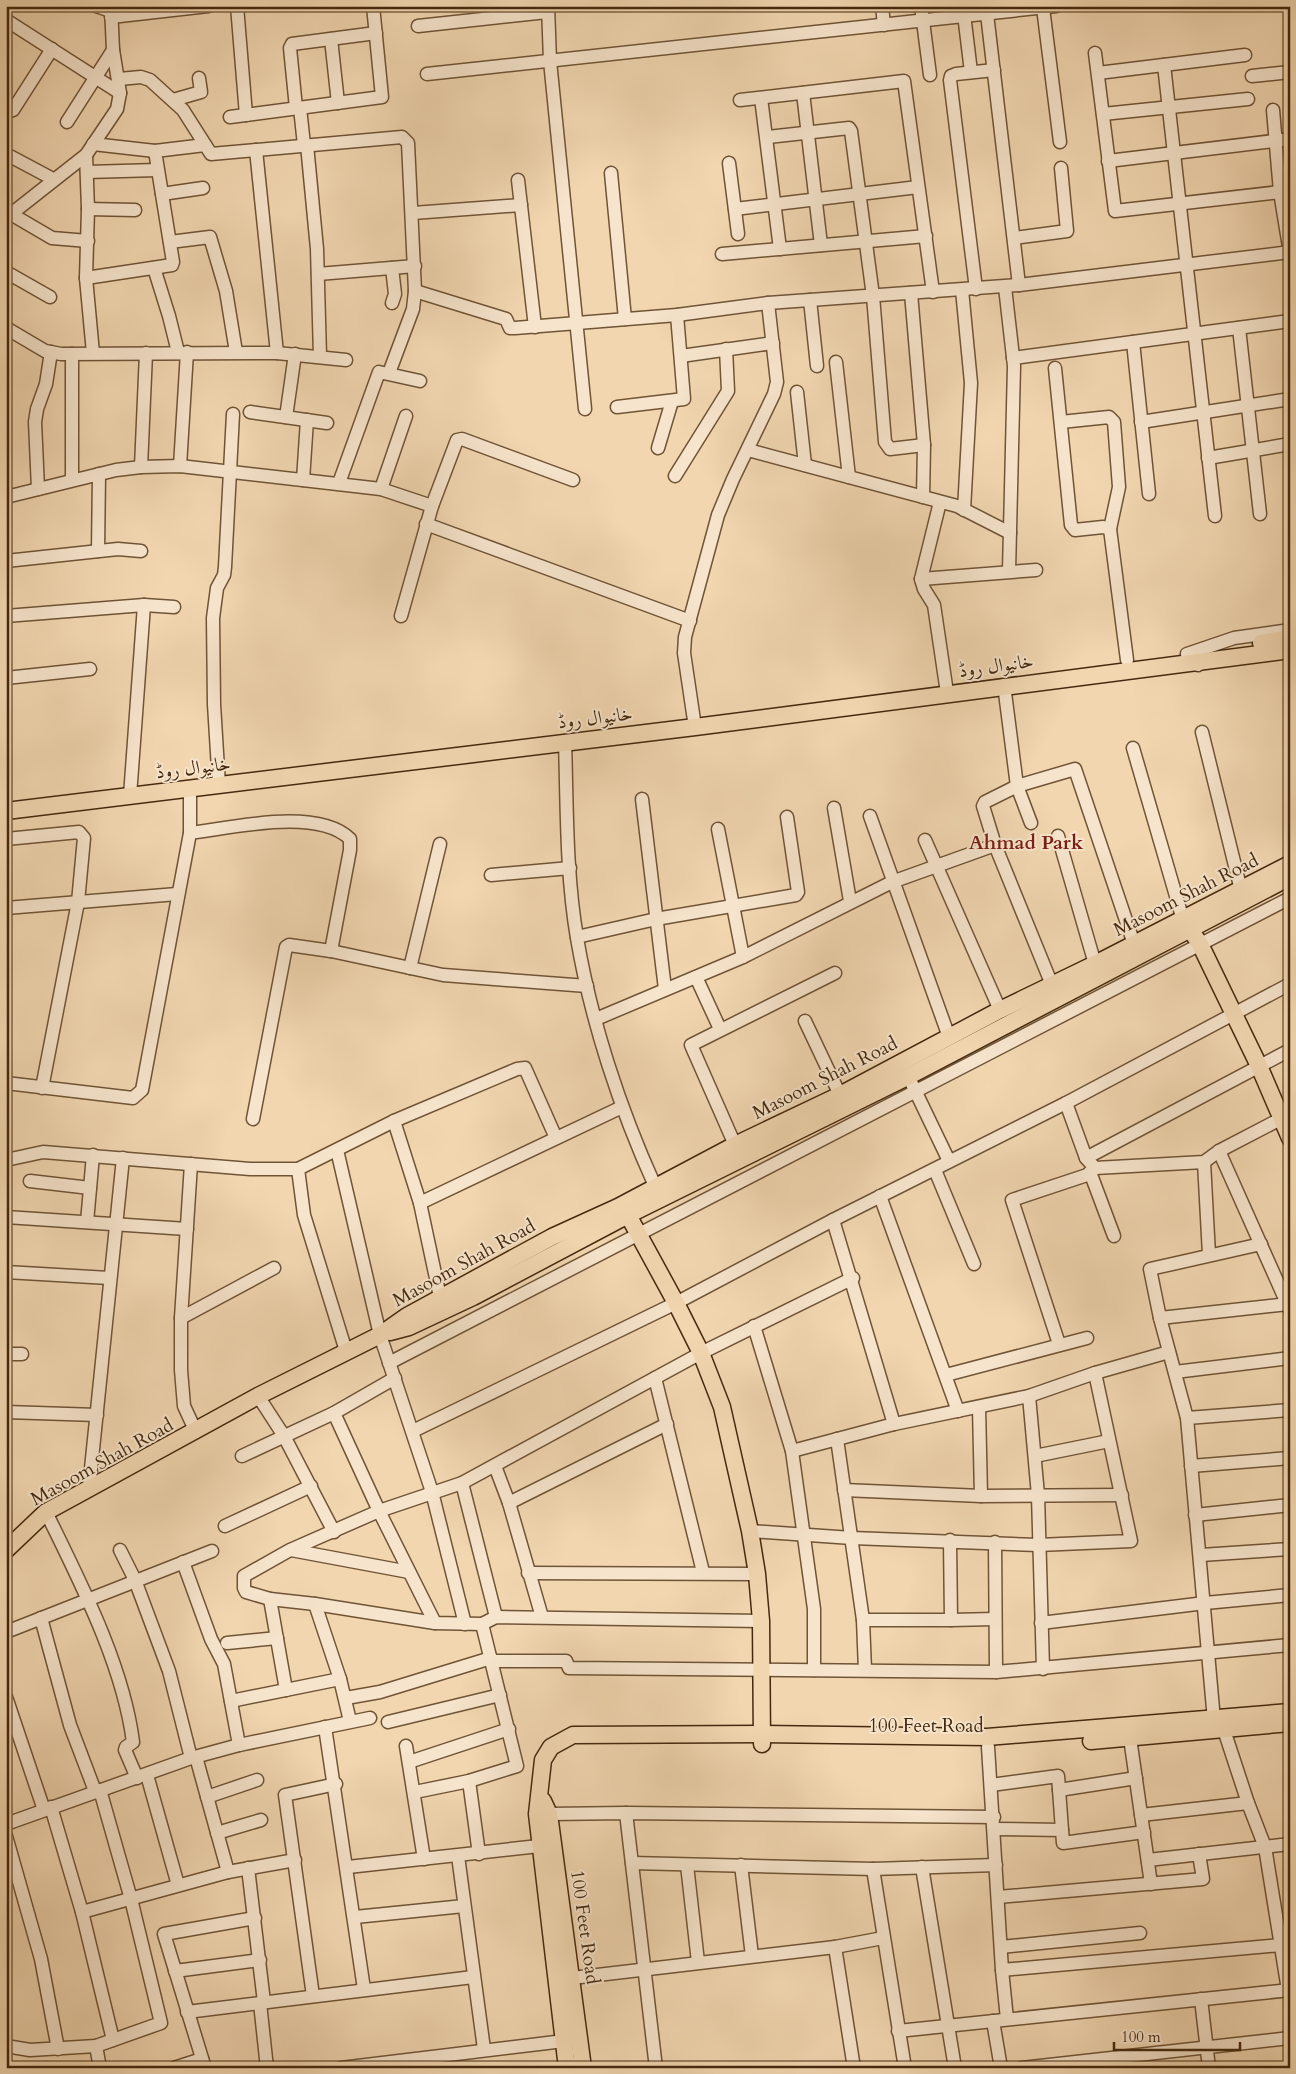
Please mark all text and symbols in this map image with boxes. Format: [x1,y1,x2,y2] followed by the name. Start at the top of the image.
[957,648,1035,684] street label: خانیوال روڈ
[556,701,634,735] street label: خانیوال روڈ
[154,751,232,785] street label: خانیوال روڈ
[969,829,1084,856] district label: Ahmad Park
[1109,847,1263,943] street label: Masoom Shah Road
[748,1030,902,1126] street label: Masoom Shah Road
[388,1213,540,1313] street label: Masoom Shah Road
[26,1412,178,1512] street label: Masoom Shah Road
[868,1713,984,1739] street label: 100 Feet Road
[564,1868,606,1986] street label: 100 Feet Road
[1114,2019,1240,2051] scale bar
[1121,2027,1161,2047] text: 100 m

